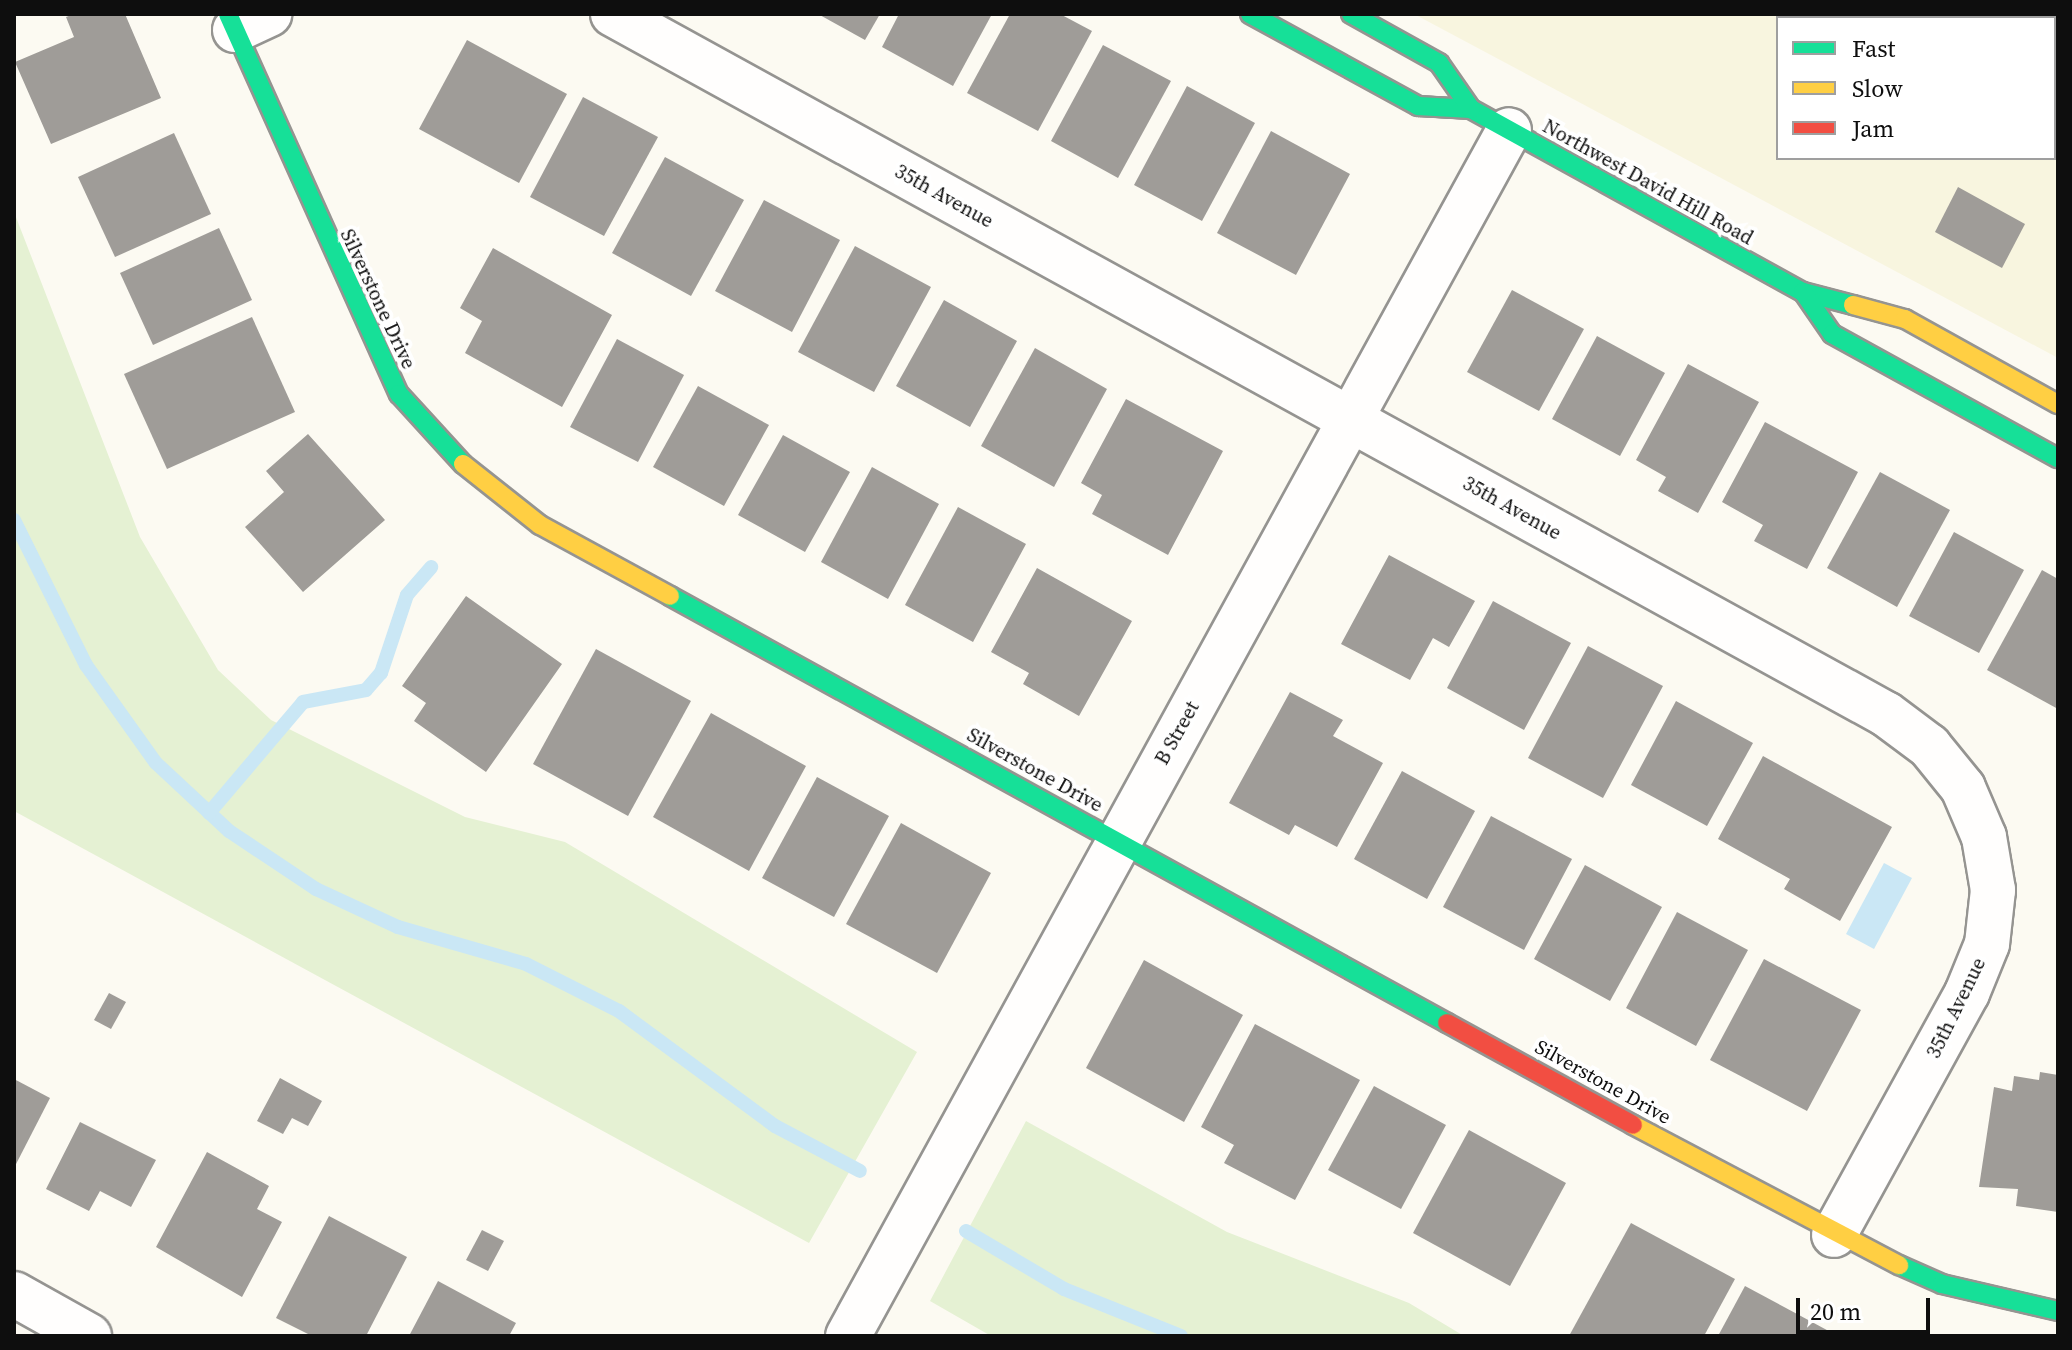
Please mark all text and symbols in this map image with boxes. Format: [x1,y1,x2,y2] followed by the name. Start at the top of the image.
[1776,16,2056,160] legend
[1852,32,1895,65] text: Fast
[1852,72,1903,105] text: Slow
[1852,112,1894,145] text: Jam
[1539,114,1757,250] street label: Northwest David Hill Road
[891,159,997,233] street label: 35th Avenue
[335,225,421,373] street label: Silverstone Drive
[1459,471,1565,545] street label: 35th Avenue
[1150,697,1204,769] street label: B Street
[963,723,1107,817] street label: Silverstone Drive
[1921,954,1991,1062] street label: 35th Avenue
[1531,1035,1675,1129] street label: Silverstone Drive
[1800,1282,1934,1332] scale bar
[1810,1295,1861,1328] text: 20 m

